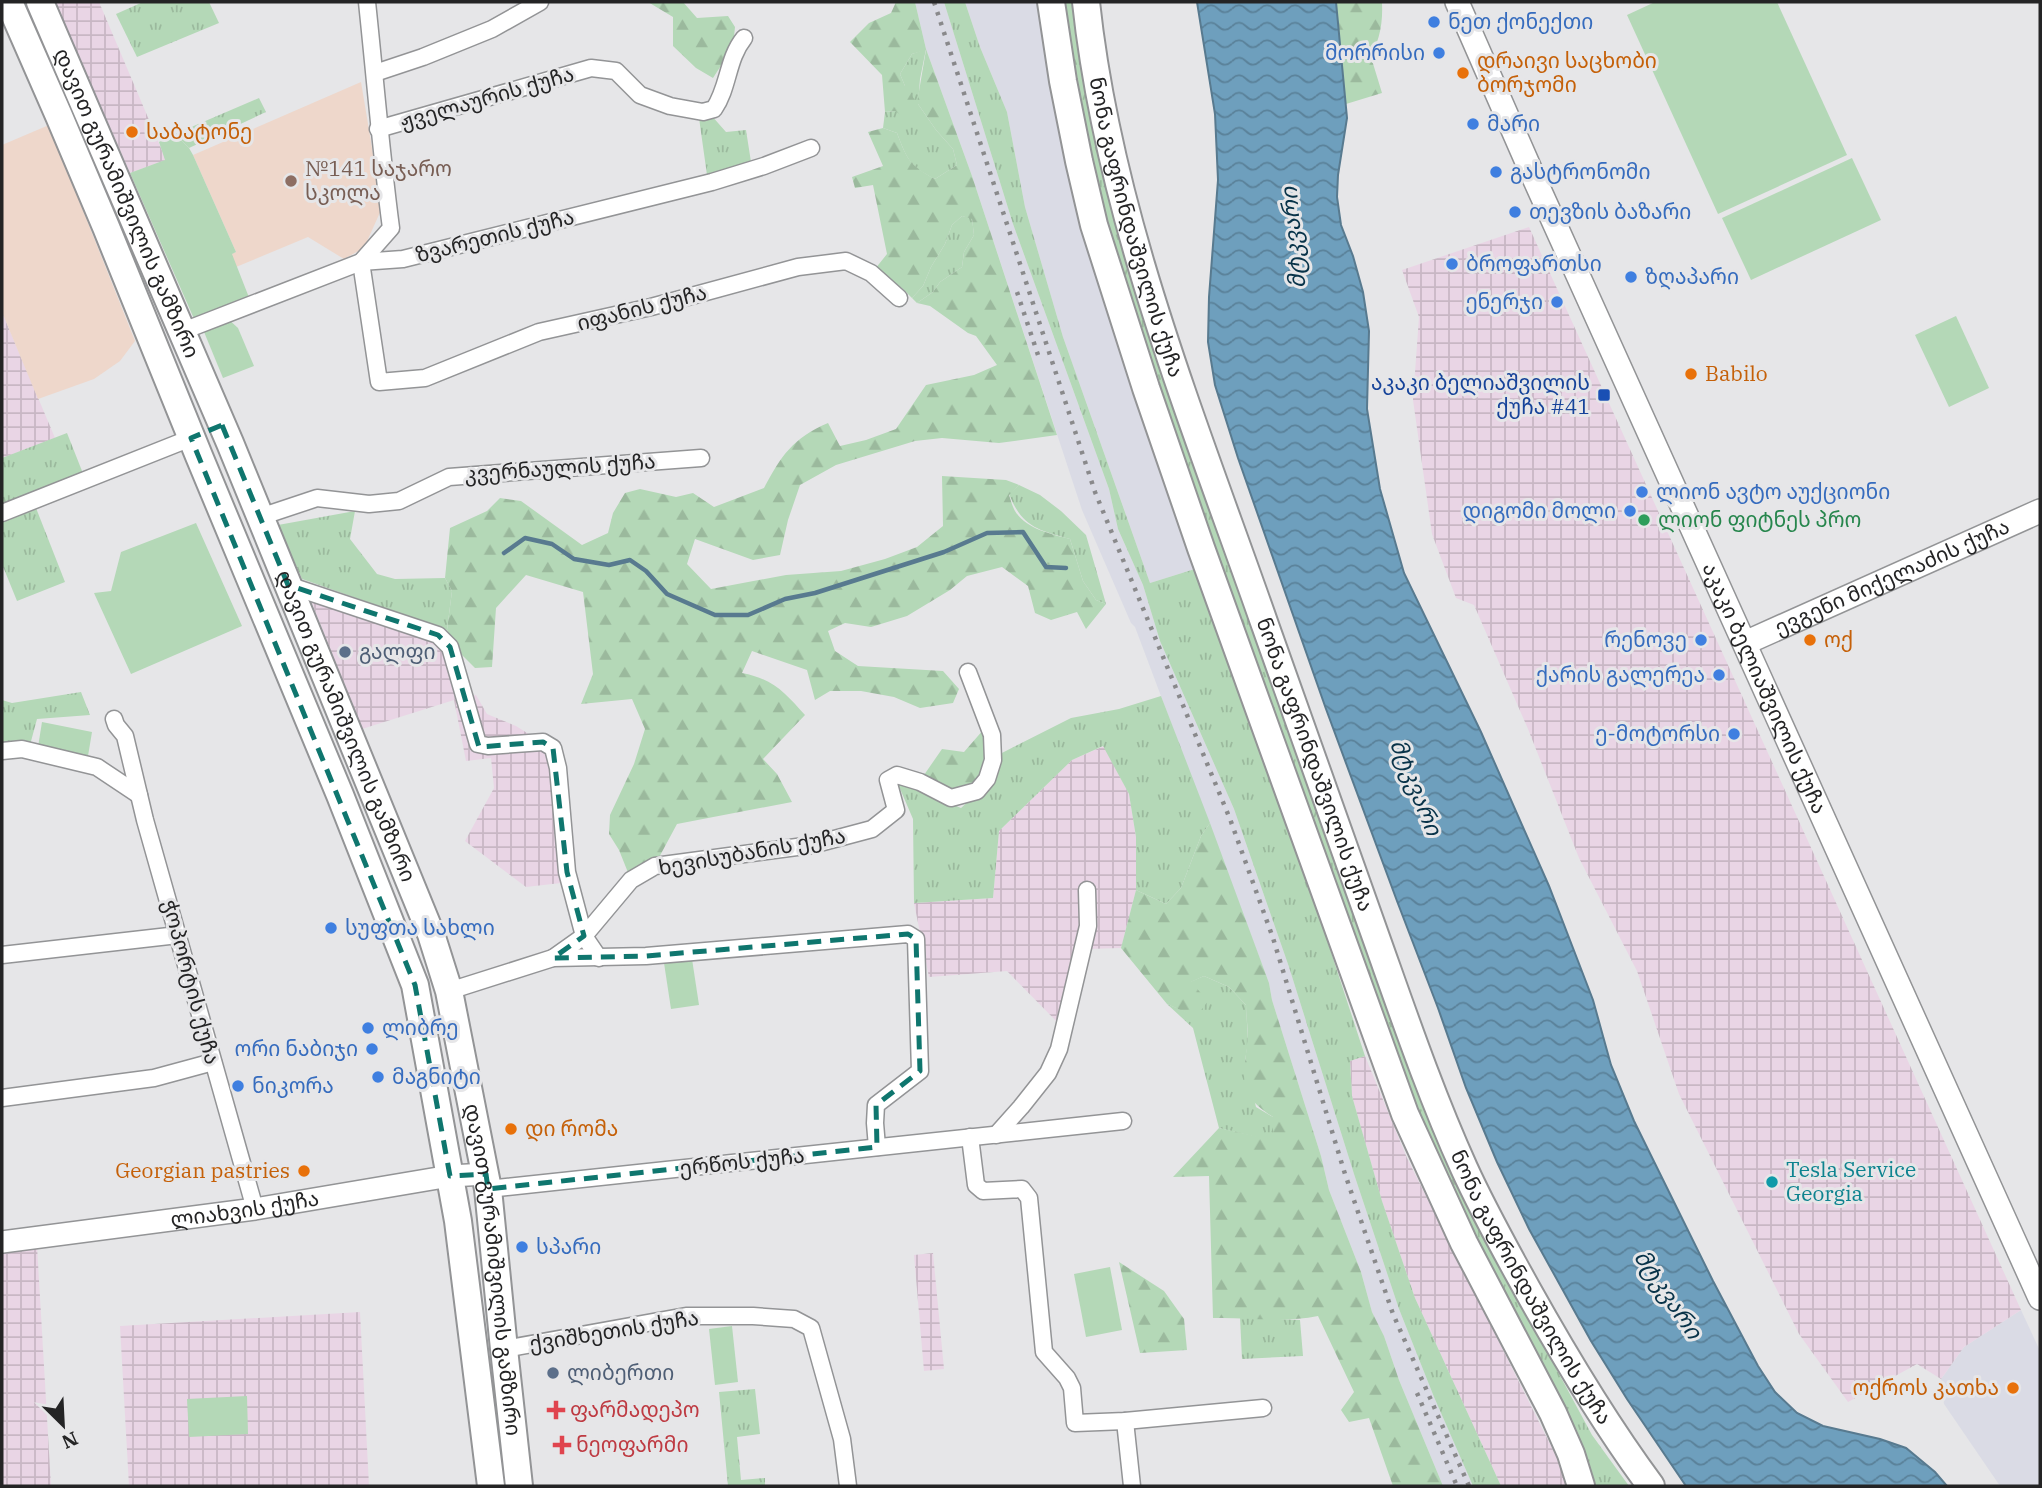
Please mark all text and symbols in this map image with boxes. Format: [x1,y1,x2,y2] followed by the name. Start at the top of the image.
[1448,7,1593,35] place label: ნეთ ქონექთი
[1426,14,1442,30] marker: ნეთ ქონექთი
[1325,38,1425,66] place label: მორრისი
[49,44,207,362] street label: დავით გურამიშვილის გამზირი
[1431,45,1447,61] marker: მორრისი
[1477,46,1657,98] place label: დრაივი საცხობი ბორჯომი
[396,59,577,135] street label: ჟველაურის ქუჩა
[1455,65,1471,81] marker: დრაივი საცხობი ბორჯომი
[1084,75,1191,381] street label: ნონა გაფრინდაშვილის ქუჩა
[1487,109,1540,137] place label: მარი
[1465,116,1481,132] marker: მარი
[146,117,252,145] place label: საბატონე
[124,124,140,140] marker: საბატონე
[305,154,452,206] place label: №141 საჯარო სკოლა
[1510,157,1651,185] place label: გასტრონომი
[1488,164,1504,180] marker: გასტრონომი
[283,173,299,189] marker: №141 საჯარო სკოლა
[1273,185,1311,290] water label: მტკვარი
[1529,197,1691,225] place label: თევზის ბაზარი
[413,202,577,268] street label: ზვარეთის ქუჩა
[1507,204,1523,220] marker: თევზის ბაზარი
[1466,249,1602,277] place label: ბროფართსი
[1444,256,1460,272] marker: ბროფართსი
[1645,262,1739,290] place label: ზღაპარი
[1623,269,1639,285] marker: ზღაპარი
[574,277,709,337] street label: იფანის ქუჩა
[1465,287,1543,315] place label: ენერჯი
[1549,294,1565,310] marker: ენერჯი
[1705,359,1768,387] place label: Babilo
[1683,366,1699,382] marker: Babilo
[1371,368,1590,420] place label: აკაკი ბელიაშვილის ქუჩა #41
[1596,387,1612,403] marker: აკაკი ბელიაშვილის ქუჩა #41
[464,446,656,488] street label: კვერნაულის ქუჩა
[1656,477,1890,505] place label: ლიონ ავტო აუქციონი
[1634,484,1650,500] marker: ლიონ ავტო აუქციონი
[1463,496,1616,524] place label: დიგომი მოლი
[1622,503,1638,519] marker: დიგომი მოლი
[1658,505,1861,533] place label: ლიონ ფიტნეს პრო
[1636,512,1652,528] marker: ლიონ ფიტნეს პრო
[1770,512,2013,641] street label: ევგენი მიქელაძის ქუჩა
[1696,558,1834,818] street label: აკაკი ბელიაშვილის ქუჩა
[270,565,423,886] street label: დავით გურამიშვილის გამზირი
[1250,614,1381,915] street label: ნონა გაფრინდაშვილის ქუჩა
[1604,625,1687,653] place label: რენოვე
[1824,625,1853,653] place label: ოქ
[1693,632,1709,648] marker: რენოვე
[1802,632,1818,648] marker: ოქ
[359,637,436,665] place label: გალფი
[337,644,353,660] marker: გალფი
[1536,660,1705,688] place label: ქარის გალერეა
[1711,667,1727,683] marker: ქარის გალერეა
[1595,719,1720,747] place label: ე-მოტორსი
[1726,726,1742,742] marker: ე-მოტორსი
[1384,734,1450,840] water label: მტკვარი
[656,821,848,881] street label: ხევისუბანის ქუჩა
[157,896,227,1067] street label: ჭოპორტის ქუჩა
[345,913,495,941] place label: სუფთა სახლი
[323,920,339,936] marker: სუფთა სახლი
[382,1013,459,1041] place label: ლიბრე
[360,1020,376,1036] marker: ლიბრე
[235,1034,358,1062] place label: ორი ნაბიჯი
[364,1041,380,1057] marker: ორი ნაბიჯი
[392,1062,481,1090] place label: მაგნიტი
[370,1069,386,1085] marker: მაგნიტი
[252,1071,334,1099] place label: ნიკორა
[230,1078,246,1094] marker: ნიკორა
[458,1101,528,1437] street label: დავით გურამიშვილის გამზირი
[525,1114,618,1142] place label: დი რომა
[503,1121,519,1137] marker: დი რომა
[678,1141,806,1181] street label: ერწოს ქუჩა
[1445,1145,1619,1429] street label: ნონა გაფრინდაშვილის ქუჩა
[1786,1155,1916,1207] place label: Tesla Service Georgia
[115,1156,290,1184] place label: Georgian pastries
[296,1163,312,1179] marker: Georgian pastries
[1764,1174,1780,1190] marker: Tesla Service Georgia
[169,1183,321,1233] street label: ლიახვის ქუჩა
[536,1232,601,1260] place label: სპარი
[514,1239,530,1255] marker: სპარი
[1628,1243,1710,1345] water label: მტკვარი
[527,1303,701,1357] street label: ქვიშხეთის ქუჩა
[567,1358,674,1386] place label: ლიბერთი
[545,1365,561,1381] marker: ლიბერთი
[1853,1373,1999,1401] place label: ოქროს კათხა
[2005,1380,2021,1396] marker: ოქროს კათხა
[28,1390,98,1460] north arrow
[570,1395,700,1423] place label: ფარმადეპო
[548,1402,564,1418] marker: ფარმადეპო
[58,1427,82,1455] text: N
[576,1430,688,1458] place label: ნეოფარმი
[554,1437,570,1453] marker: ნეოფარმი

